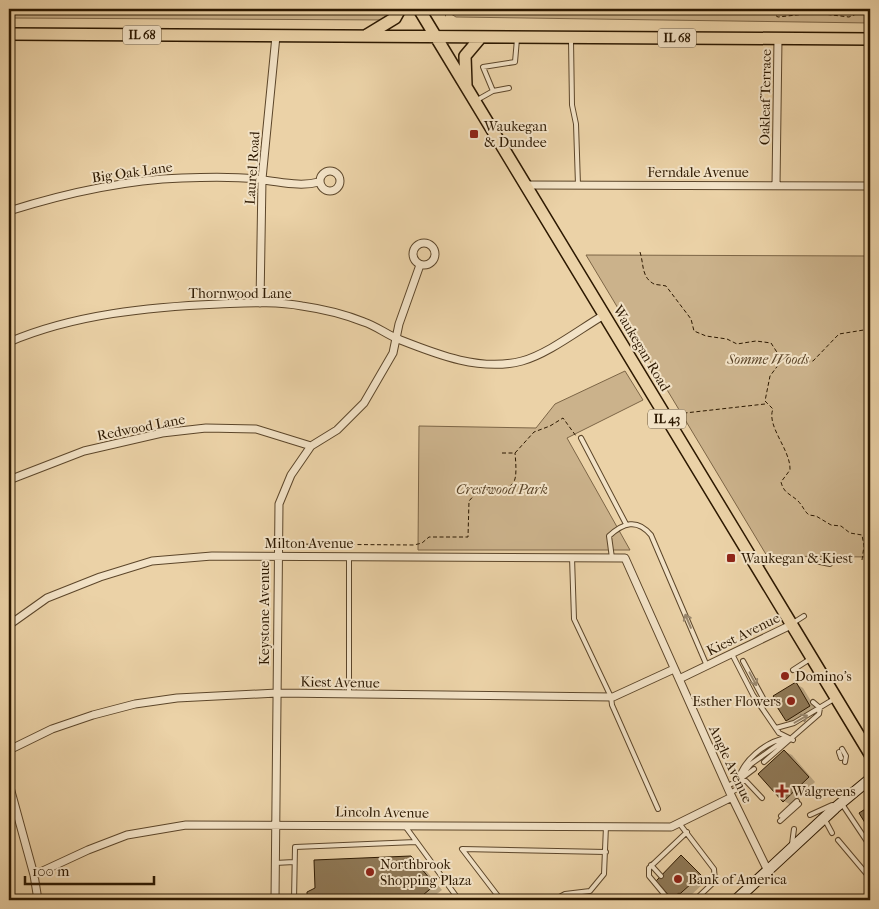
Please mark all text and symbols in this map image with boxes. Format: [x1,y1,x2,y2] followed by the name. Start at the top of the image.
[123,26,161,44] road number: IL 68
[658,28,696,48] road number: IL 68
[756,49,775,145] street label: Oakleaf Terrace
[483,118,547,151] place label: Waukegan & Dundee
[468,128,480,140] marker: Waukegan & Dundee
[241,130,264,205] street label: Laurel Road
[91,158,174,187] street label: Big Oak Lane
[647,164,749,181] street label: Ferndale Avenue
[188,285,292,302] street label: Thornwood Lane
[609,301,674,395] street label: Waukegan Road
[726,351,810,368] park label: Somme Woods
[648,409,686,428] road number: IL 43
[96,411,187,444] street label: Redwood Lane
[456,481,548,498] park label: Crestwood Park
[264,535,354,552] street label: Milton Avenue
[740,550,853,567] place label: Waukegan & Kiest
[725,552,737,564] marker: Waukegan & Kiest
[256,561,273,665] street label: Keystone Avenue
[704,609,783,660] street label: Kiest Avenue
[682,614,692,629] one-way arrow
[795,668,852,685] place label: Domino's
[779,670,791,682] marker: Domino's
[748,672,758,687] one-way arrow
[300,673,380,692] street label: Kiest Avenue
[692,693,781,710] place label: Esther Flowers
[785,695,797,707] marker: Esther Flowers
[793,714,808,723] one-way arrow
[705,722,756,806] street label: Angle Avenue
[791,783,856,800] place label: Walgreens
[776,785,788,797] marker: Walgreens
[335,803,429,822] street label: Lincoln Avenue
[25,854,154,886] scale bar
[380,856,472,889] place label: Northbrook Shopping Plaza
[32,862,70,880] text: 100 m
[364,866,376,878] marker: Northbrook Shopping Plaza
[688,871,787,888] place label: Bank of America
[672,873,684,885] marker: Bank of America

